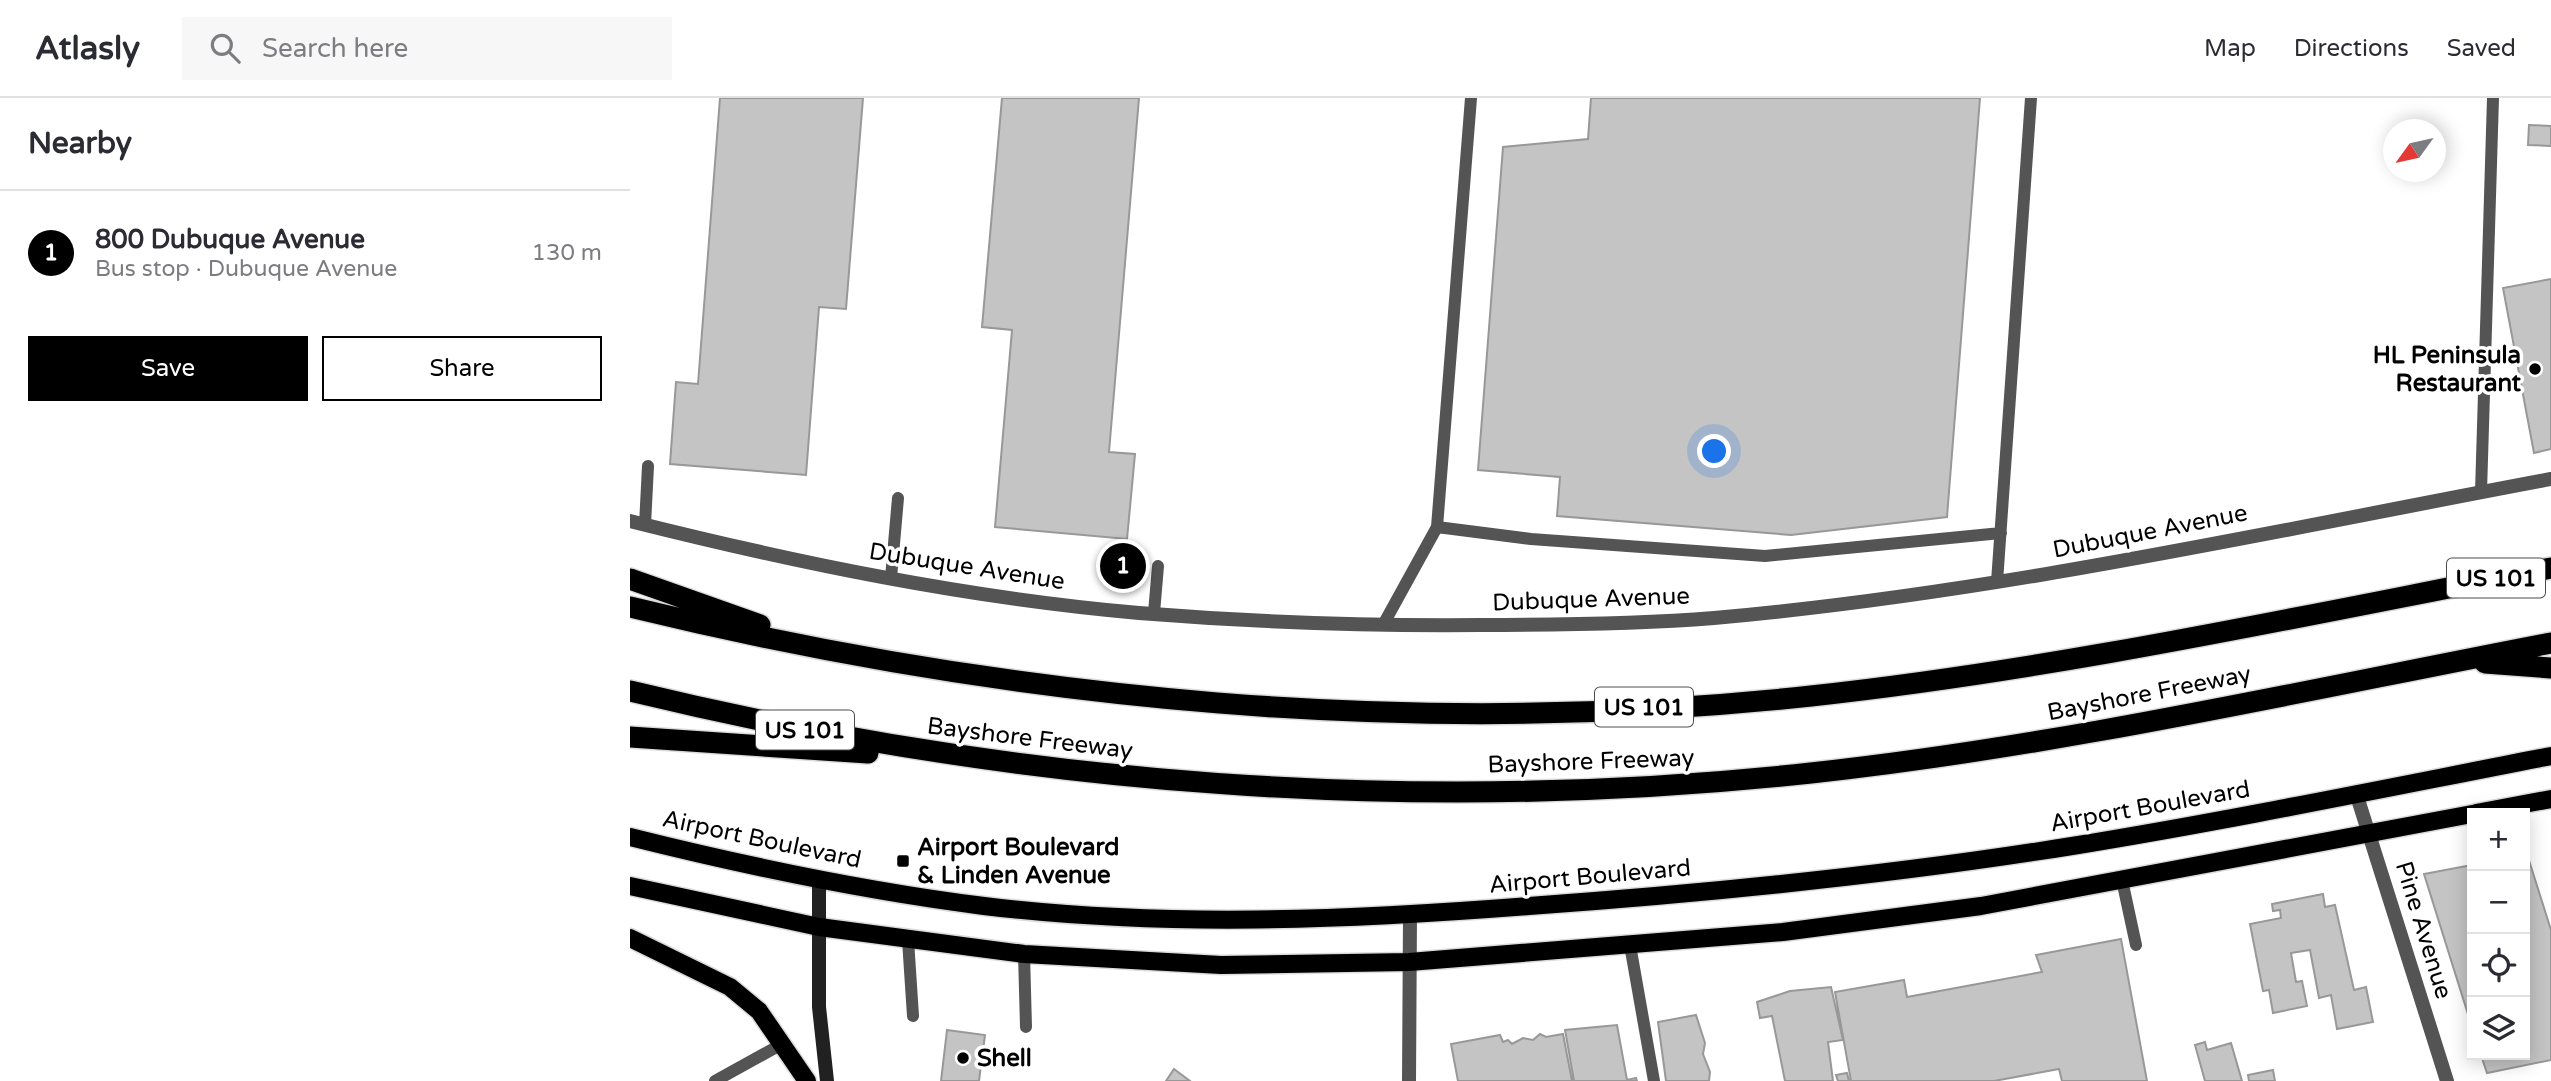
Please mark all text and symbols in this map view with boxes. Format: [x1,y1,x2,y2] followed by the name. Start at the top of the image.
[182,17,672,80] search box
[35,29,140,68] text: Atlasly
[206,29,244,67] icon: search
[262,33,408,64] text: Search here
[2204,34,2256,63] text: Map
[2294,34,2409,63] text: Directions
[2447,34,2516,63] text: Saved
[2383,119,2446,182] north arrow
[28,125,132,162] text: Nearby
[95,224,365,255] text: 800 Dubuque Avenue
[44,239,58,267] text: 1
[532,239,602,267] text: 130 m
[95,255,397,283] text: Bus stop · Dubuque Avenue
[28,336,308,401] button: Save
[322,336,602,401] button: Share
[2373,341,2522,398] place label: HL Peninsula Restaurant
[2527,361,2543,377] marker: HL Peninsula Restaurant
[1697,434,1731,468] your location
[2050,498,2250,565] street label: Dubuque Avenue
[867,537,1067,596] street label: Dubuque Avenue
[1100,540,1146,592] pin: 1
[2447,558,2545,598] road number: US 101
[1492,582,1690,617] street label: Dubuque Avenue
[2045,659,2254,727] street label: Bayshore Freeway
[1595,688,1693,726] road number: US 101
[756,710,854,750] road number: US 101
[925,711,1135,766] street label: Bayshore Freeway
[1487,743,1695,780] street label: Bayshore Freeway
[2048,775,2252,838] street label: Airport Boulevard
[660,804,864,875] street label: Airport Boulevard
[2467,808,2530,1060] map controls
[2467,808,2530,871] button: +
[917,833,1119,890] place label: Airport Boulevard & Linden Avenue
[895,853,911,869] marker: Airport Boulevard & Linden Avenue
[1488,853,1692,900] street label: Airport Boulevard
[2389,858,2458,1002] street label: Pine Avenue
[2467,871,2530,934] button: −
[2467,934,2530,997] button: locate
[2467,997,2530,1060] button: layers
[977,1044,1032,1073] place label: Shell
[955,1050,971,1066] marker: Shell

